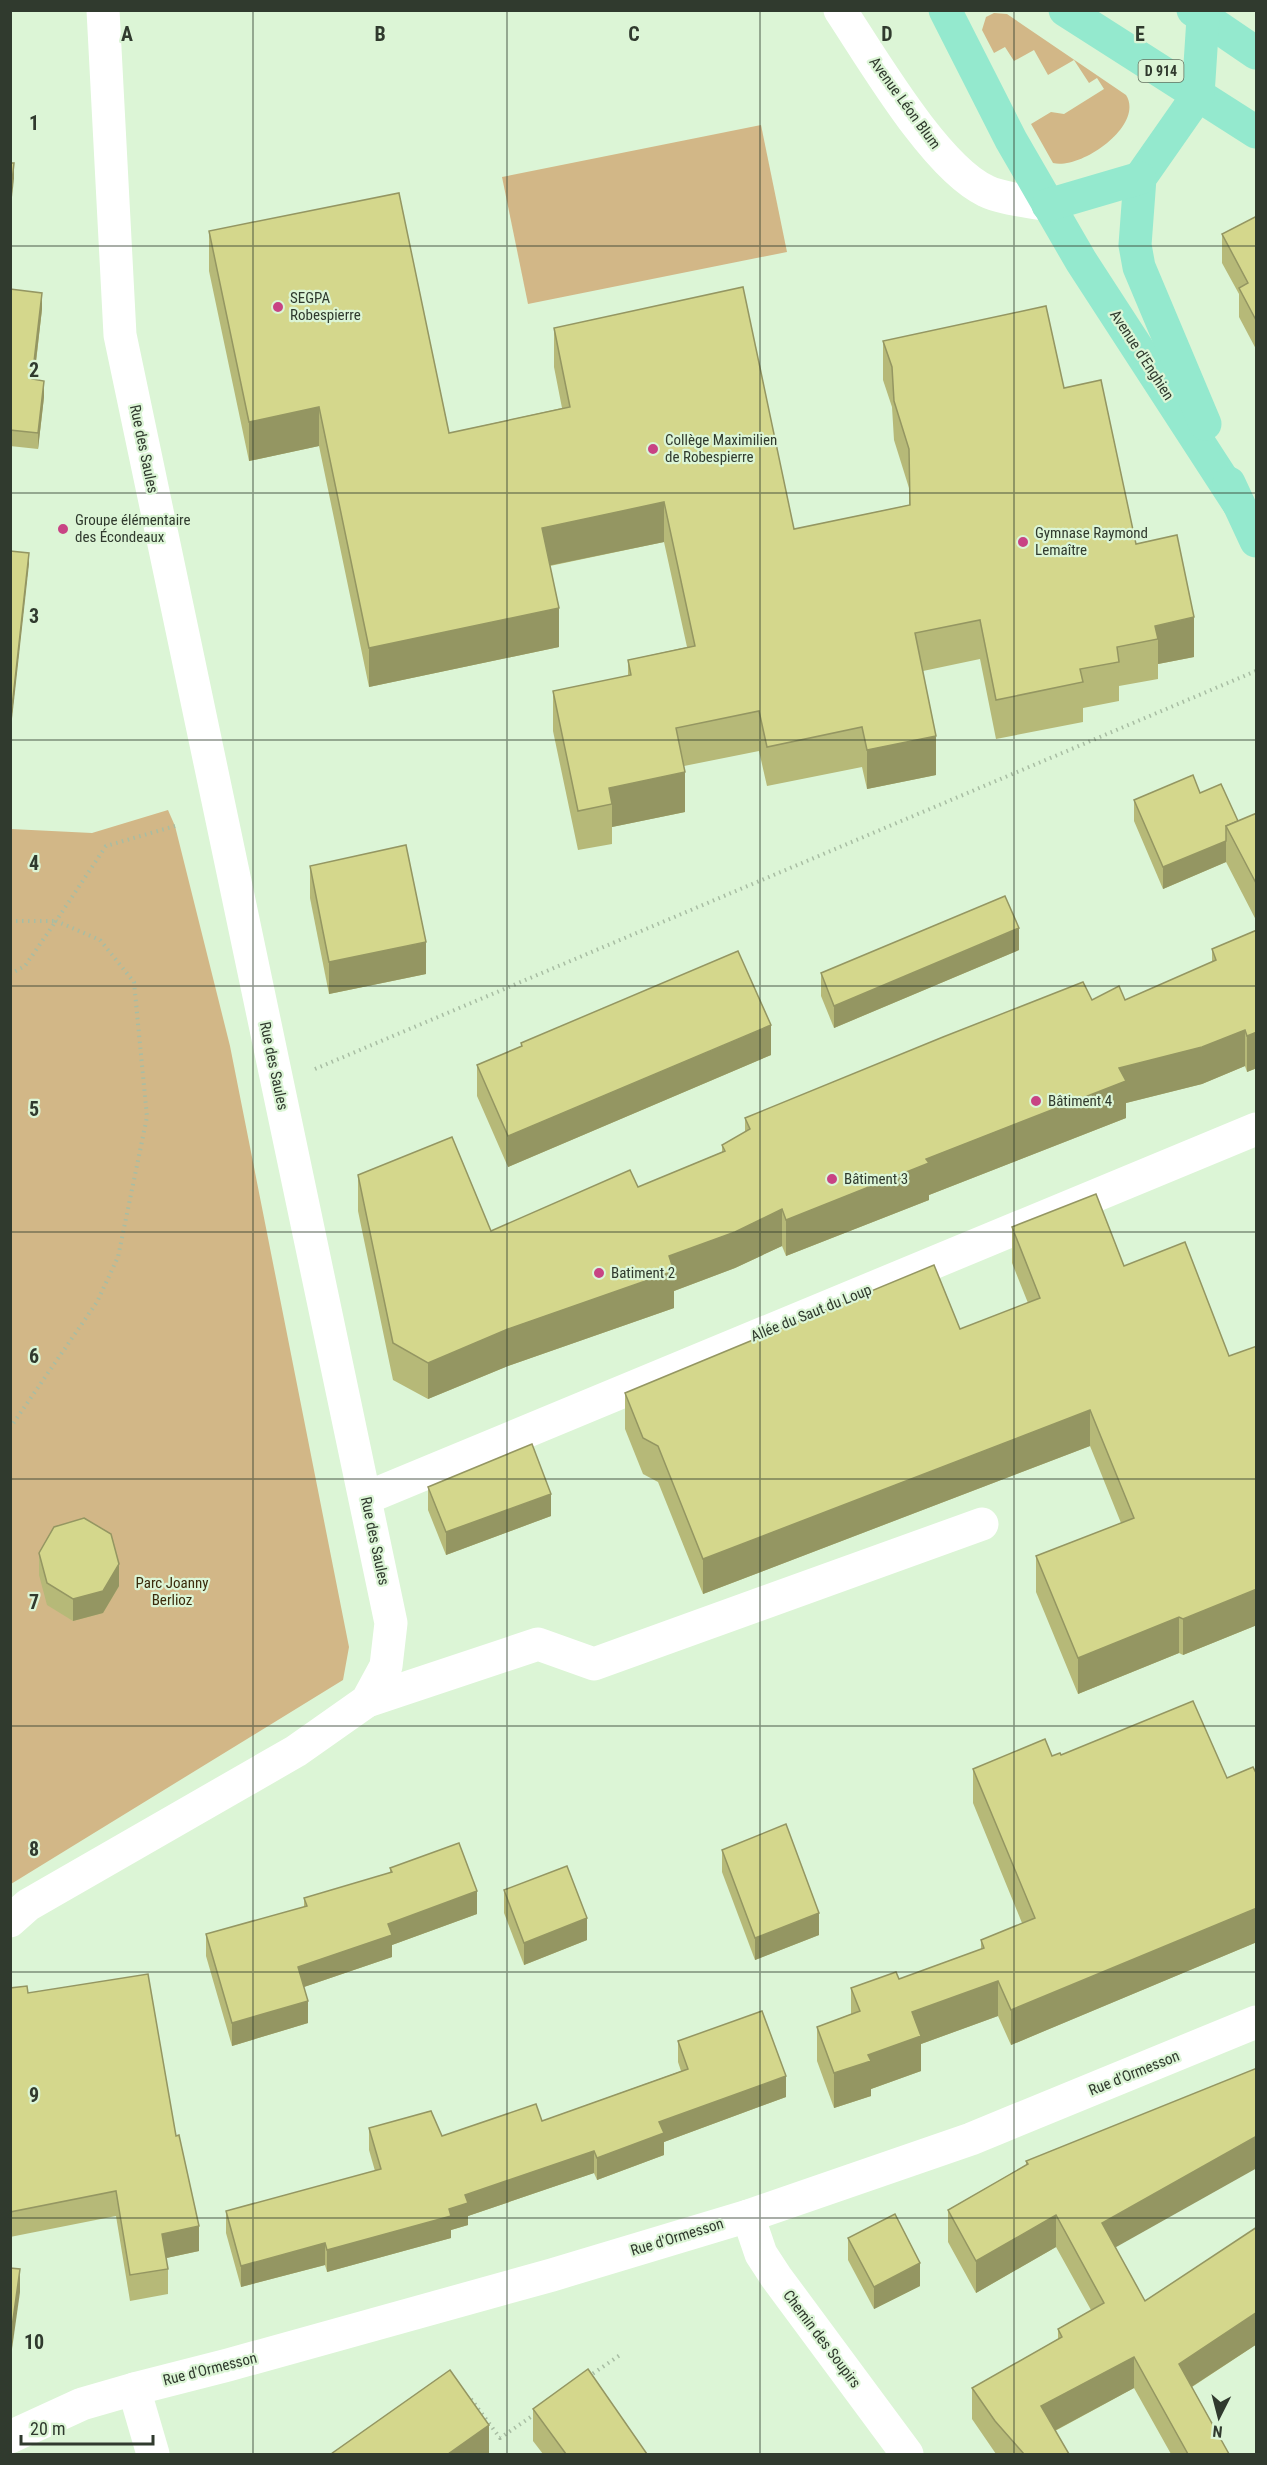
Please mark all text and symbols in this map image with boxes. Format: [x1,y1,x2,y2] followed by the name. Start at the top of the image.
[121,22,133,46] text: A
[374,22,386,46] text: B
[628,22,640,46] text: C
[881,22,893,46] text: D
[1135,22,1145,46] text: E
[866,54,944,152] street label: Avenue Léon Blum
[1138,60,1184,82] road number: D 914
[29,111,39,135] text: 1
[290,289,361,324] place label: SEGPA Robespierre
[271,300,285,314] marker: SEGPA Robespierre
[1106,307,1178,403] street label: Avenue d'Enghien
[29,358,39,382] text: 2
[126,403,162,495] street label: Rue des Saules
[665,431,777,466] place label: Collège Maximilien de Robespierre
[646,442,660,456] marker: Collège Maximilien de Robespierre
[75,511,191,546] place label: Groupe élémentaire des Écondeaux
[56,522,70,536] marker: Groupe élémentaire des Écondeaux
[1035,524,1148,559] place label: Gymnase Raymond Lemaître
[1016,535,1030,549] marker: Gymnase Raymond Lemaître
[29,604,39,628] text: 3
[29,851,39,875] text: 4
[256,1020,292,1112] street label: Rue des Saules
[1048,1092,1112,1110] place label: Bâtiment 4
[1029,1094,1043,1108] marker: Bâtiment 4
[29,1097,39,1121] text: 5
[844,1170,908,1188] place label: Bâtiment 3
[825,1172,839,1186] marker: Bâtiment 3
[611,1264,675,1282] place label: Batiment 2
[592,1266,606,1280] marker: Batiment 2
[748,1281,874,1345] street label: Allée du Saut du Loup
[29,1344,39,1368] text: 6
[357,1495,393,1587] street label: Rue des Saules
[136,1574,208,1609] park label: Parc Joanny Berlioz
[29,1590,39,1614] text: 7
[29,1837,39,1861] text: 8
[1086,2047,1182,2099] street label: Rue d'Ormesson
[29,2083,39,2107] text: 9
[628,2214,726,2260] street label: Rue d'Ormesson
[779,2287,865,2392] street label: Chemin des Soupirs
[24,2330,44,2354] text: 10
[161,2349,259,2389] street label: Rue d'Ormesson
[1189,2387,1249,2447] north arrow
[21,2408,153,2446] scale bar
[30,2418,65,2439] text: 20 m
[1212,2421,1223,2441] text: N

